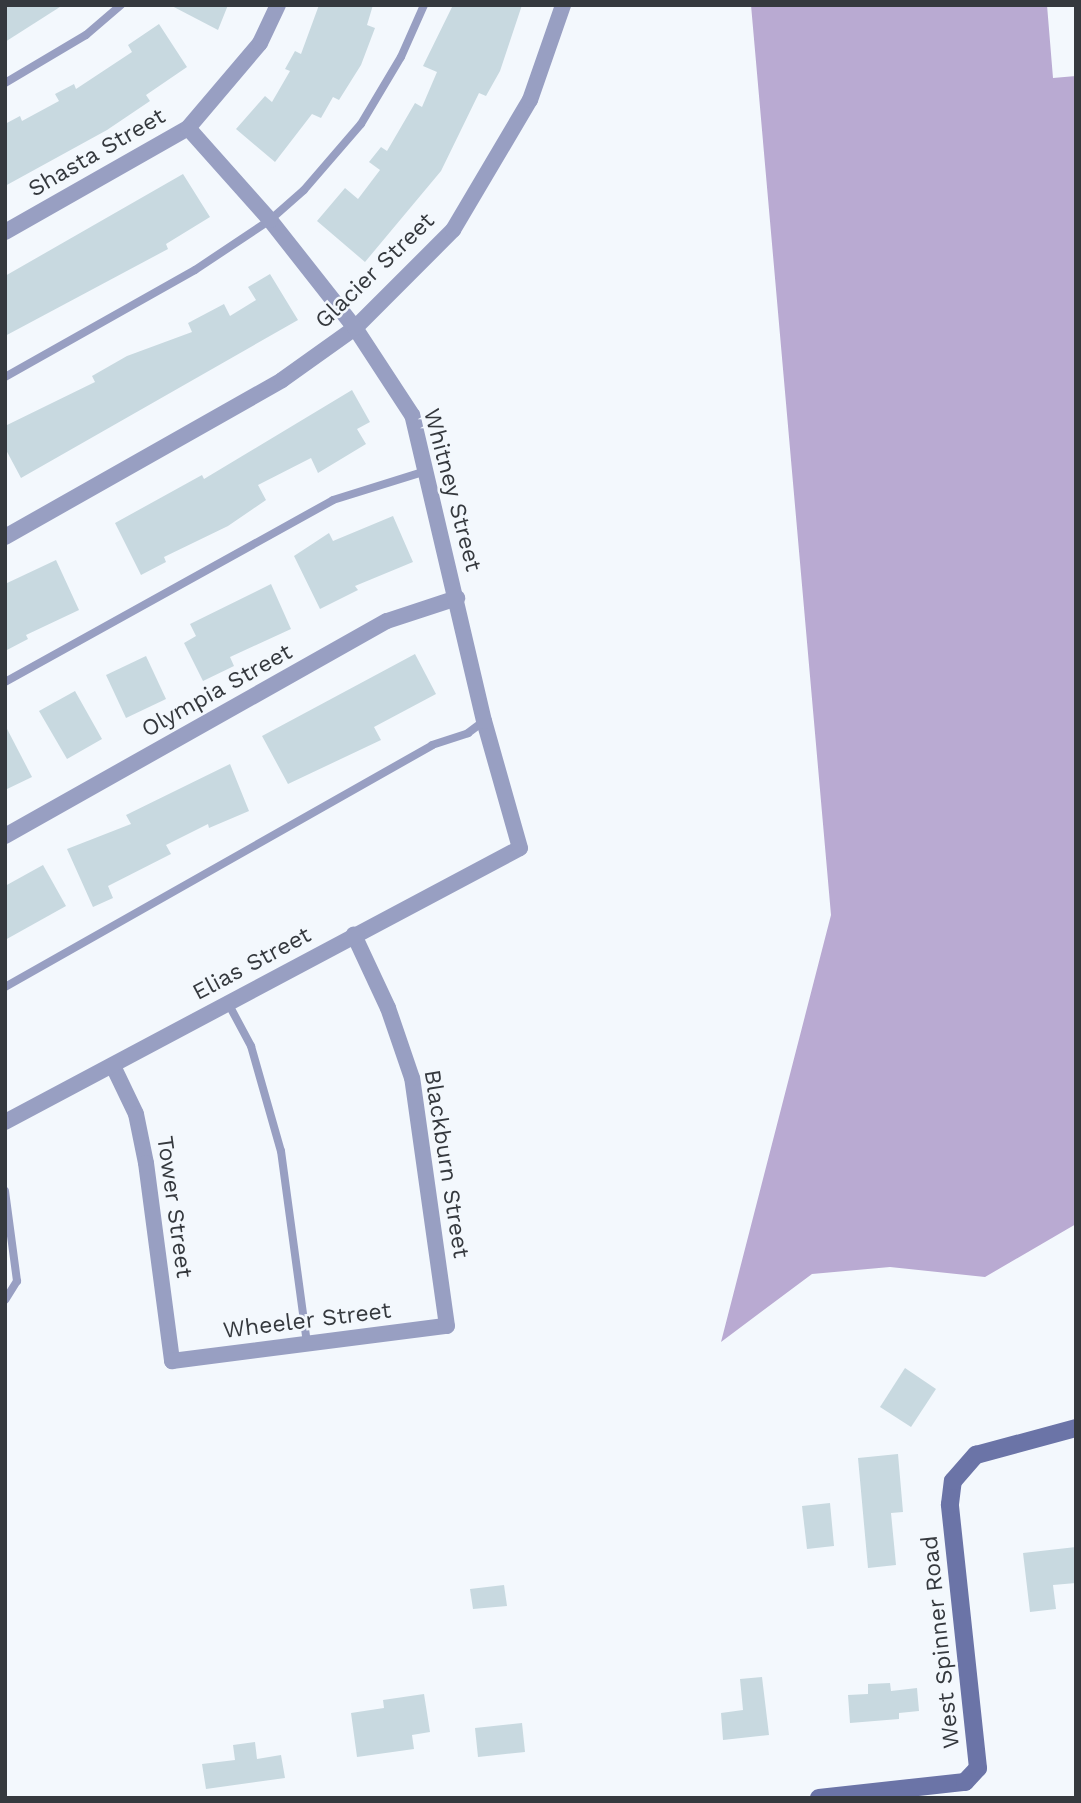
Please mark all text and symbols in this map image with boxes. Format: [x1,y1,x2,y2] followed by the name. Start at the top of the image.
[23,103,171,203] street label: Shasta Street
[310,207,440,335] street label: Glacier Street
[417,405,487,575] street label: Whitney Street
[137,638,297,744] street label: Olympia Street
[188,921,316,1007] street label: Elias Street
[417,1068,475,1260] street label: Blackburn Street
[150,1134,198,1280] street label: Tower Street
[221,1297,393,1345] street label: Wheeler Street
[916,1534,966,1750] street label: West Spinner Road

